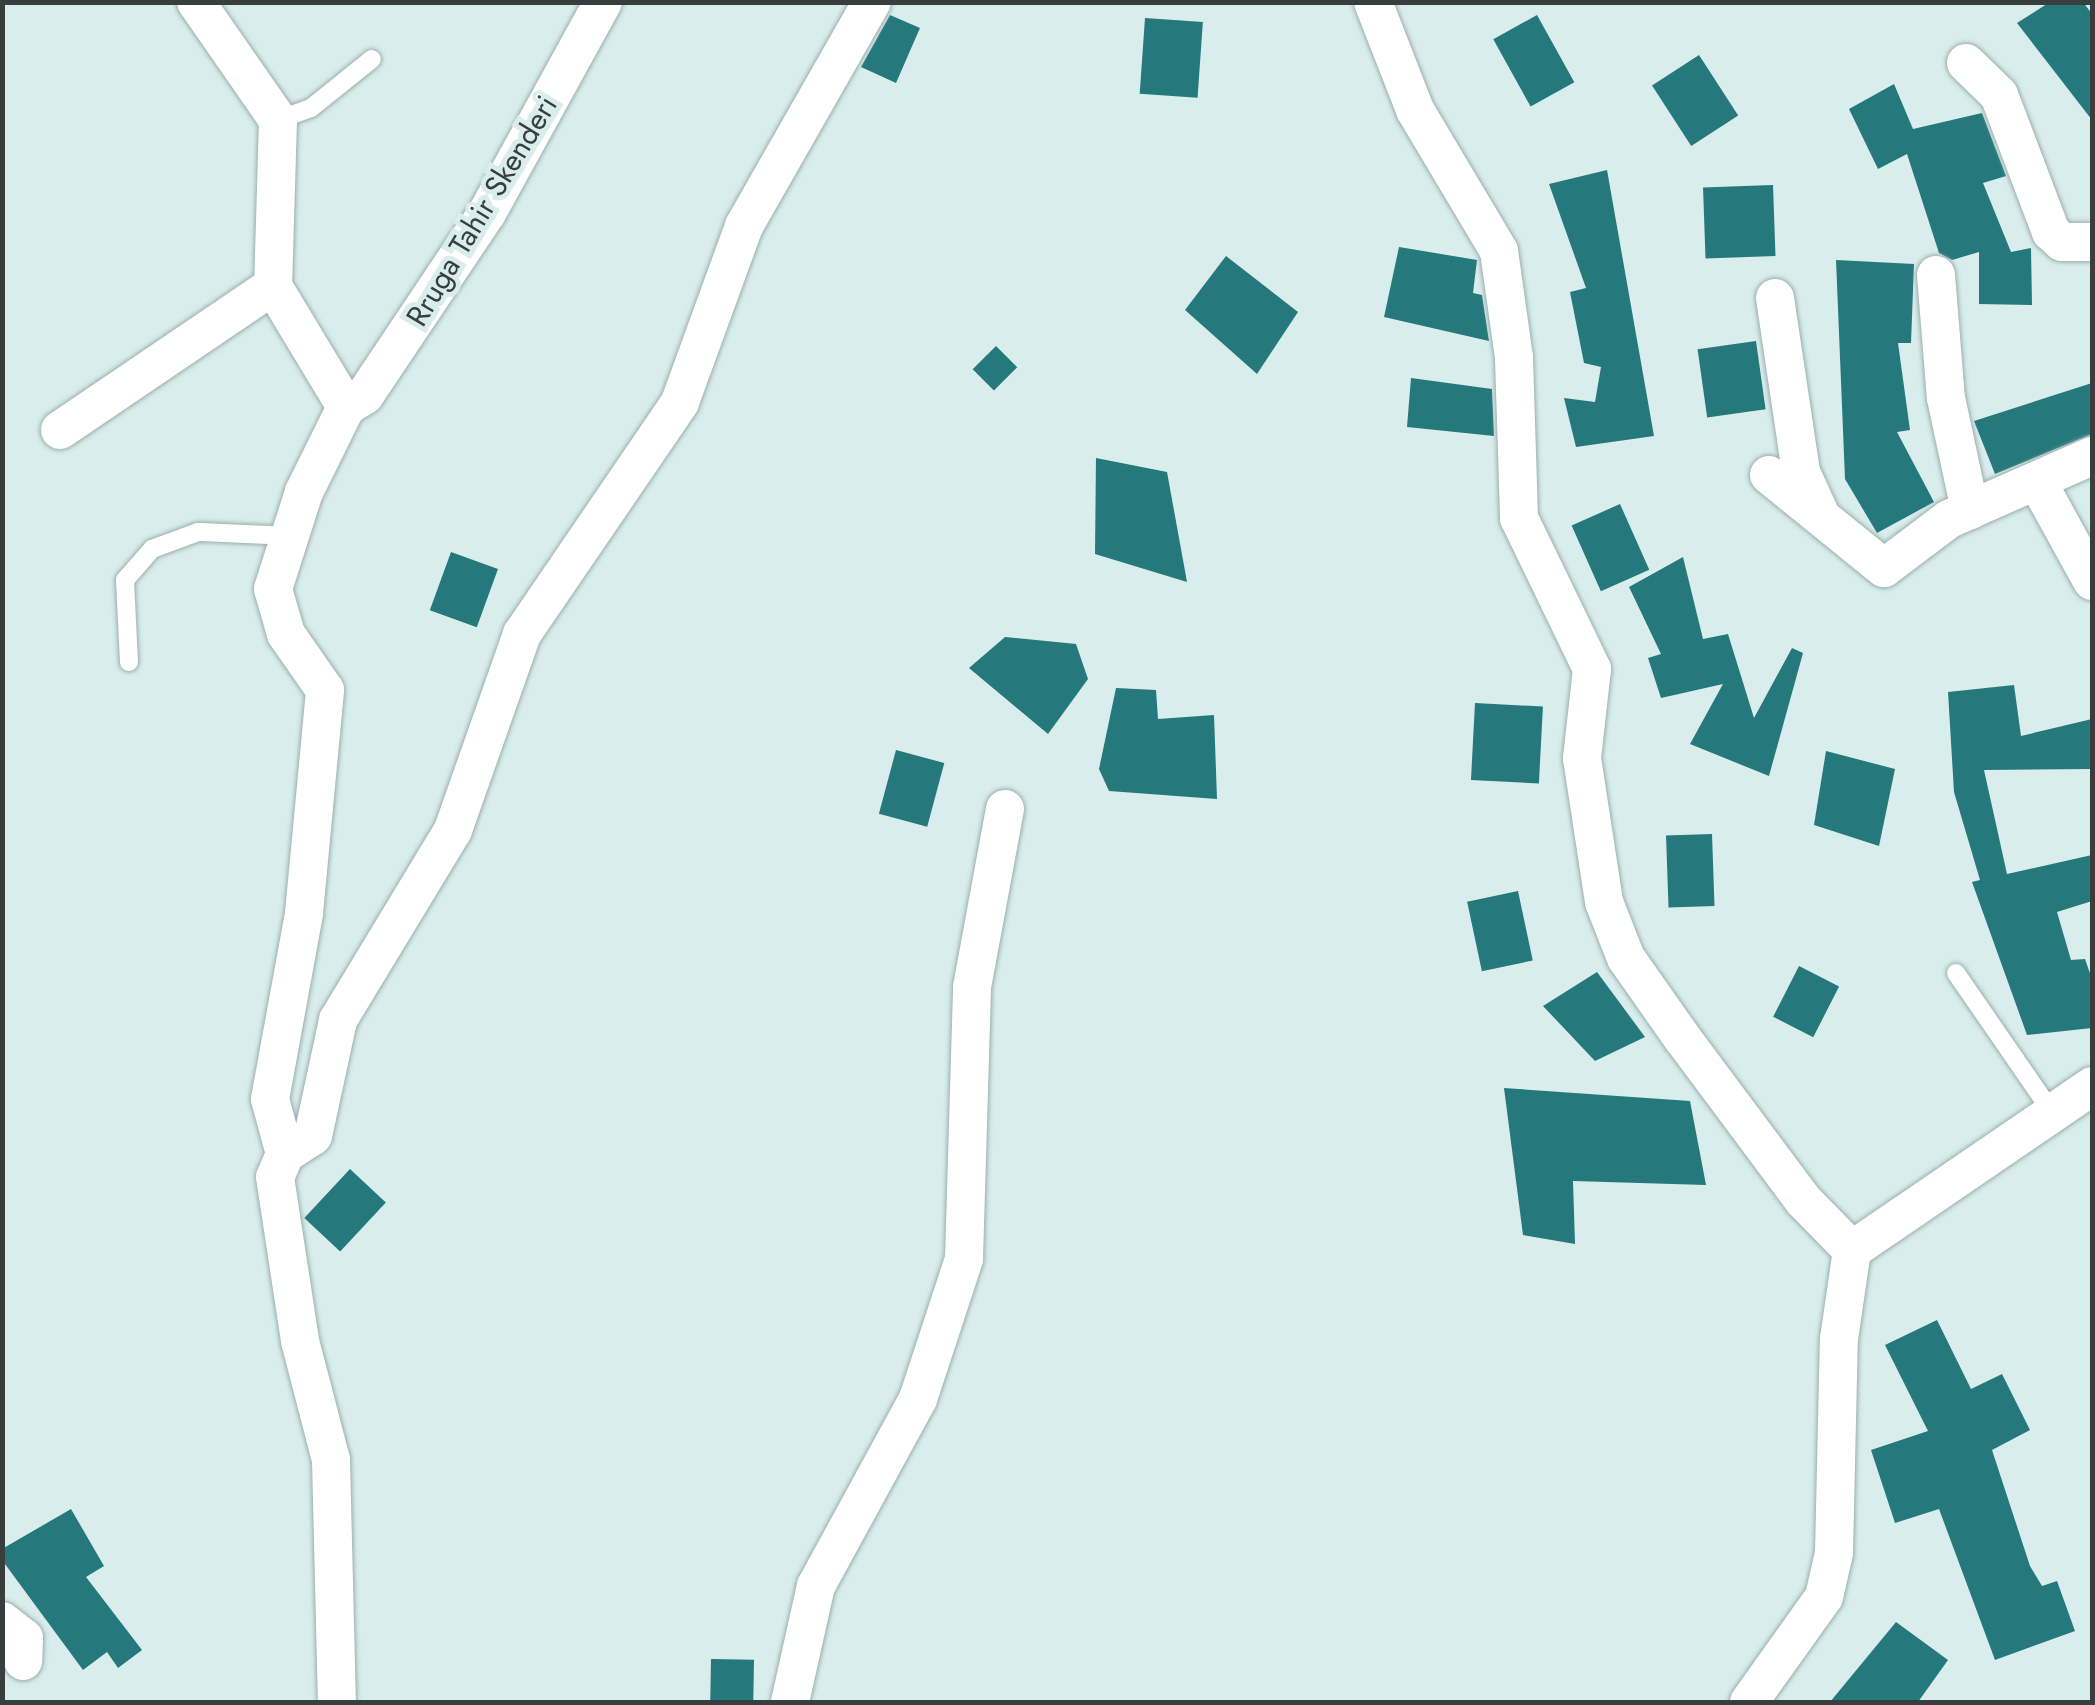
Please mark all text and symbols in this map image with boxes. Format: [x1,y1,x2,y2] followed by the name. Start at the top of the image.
[399,89,565,333] street label: Rruga Tahir Skenderi

